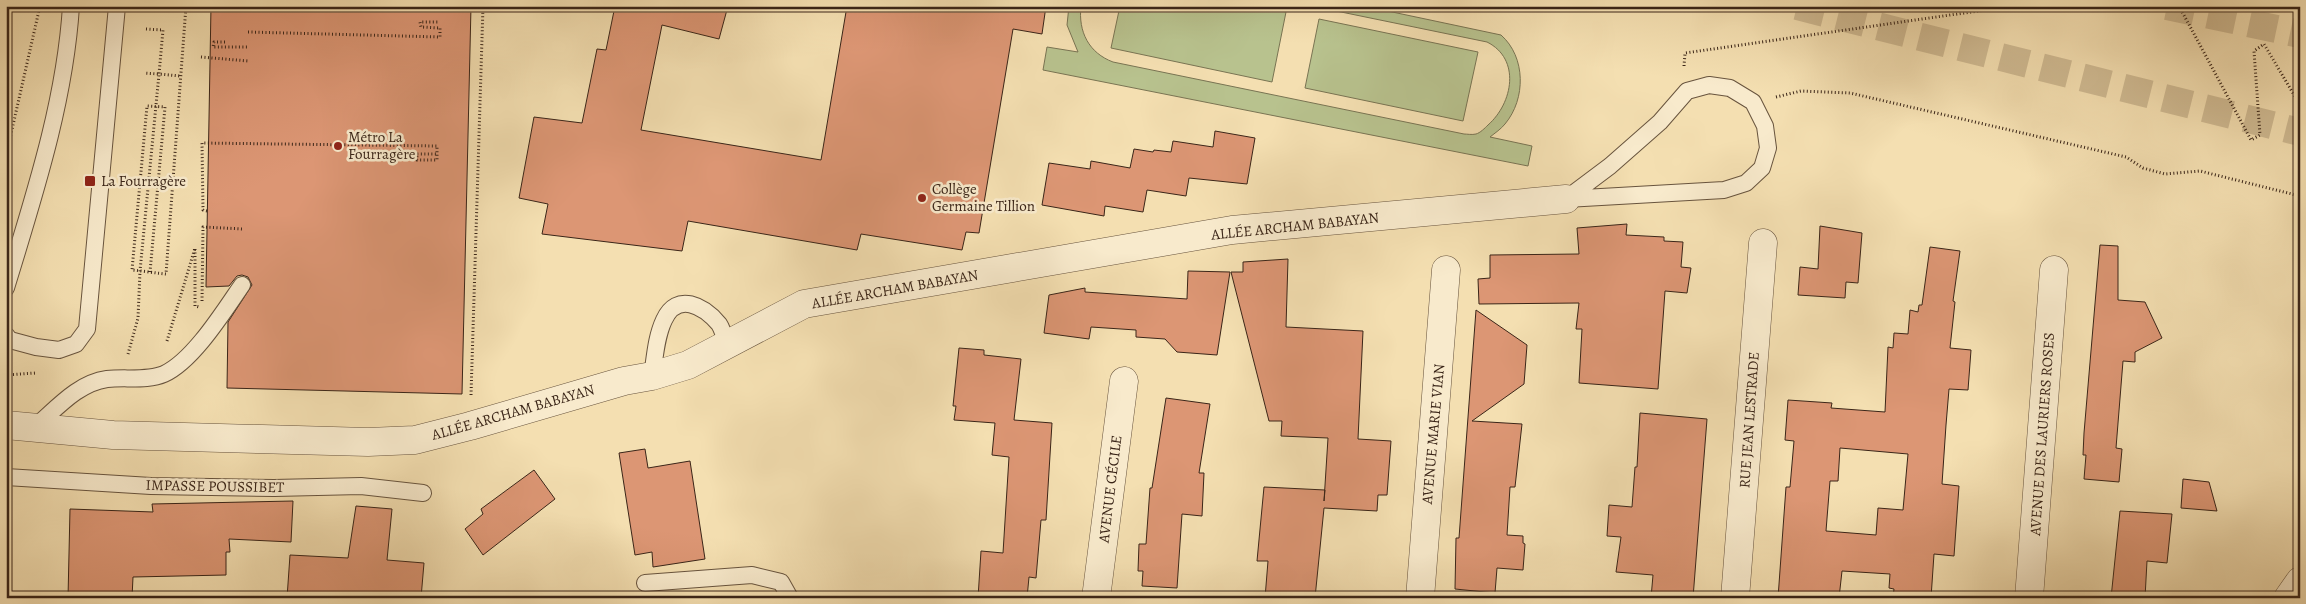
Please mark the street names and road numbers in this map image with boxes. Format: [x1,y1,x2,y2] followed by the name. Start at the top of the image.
[1209,207,1380,245] street label: ALLÉE ARCHAM BABAYAN
[809,264,980,314] street label: ALLÉE ARCHAM BABAYAN
[2025,332,2059,537] street label: AVENUE DES LAURIERS ROSES
[1734,351,1764,489] street label: RUE JEAN LESTRADE
[1417,363,1449,506] street label: AVENUE MARIE VIAN
[428,379,597,445] street label: ALLÉE ARCHAM BABAYAN
[1093,434,1127,545] street label: AVENUE CÉCILE
[145,475,285,497] street label: IMPASSE POUSSIBET

